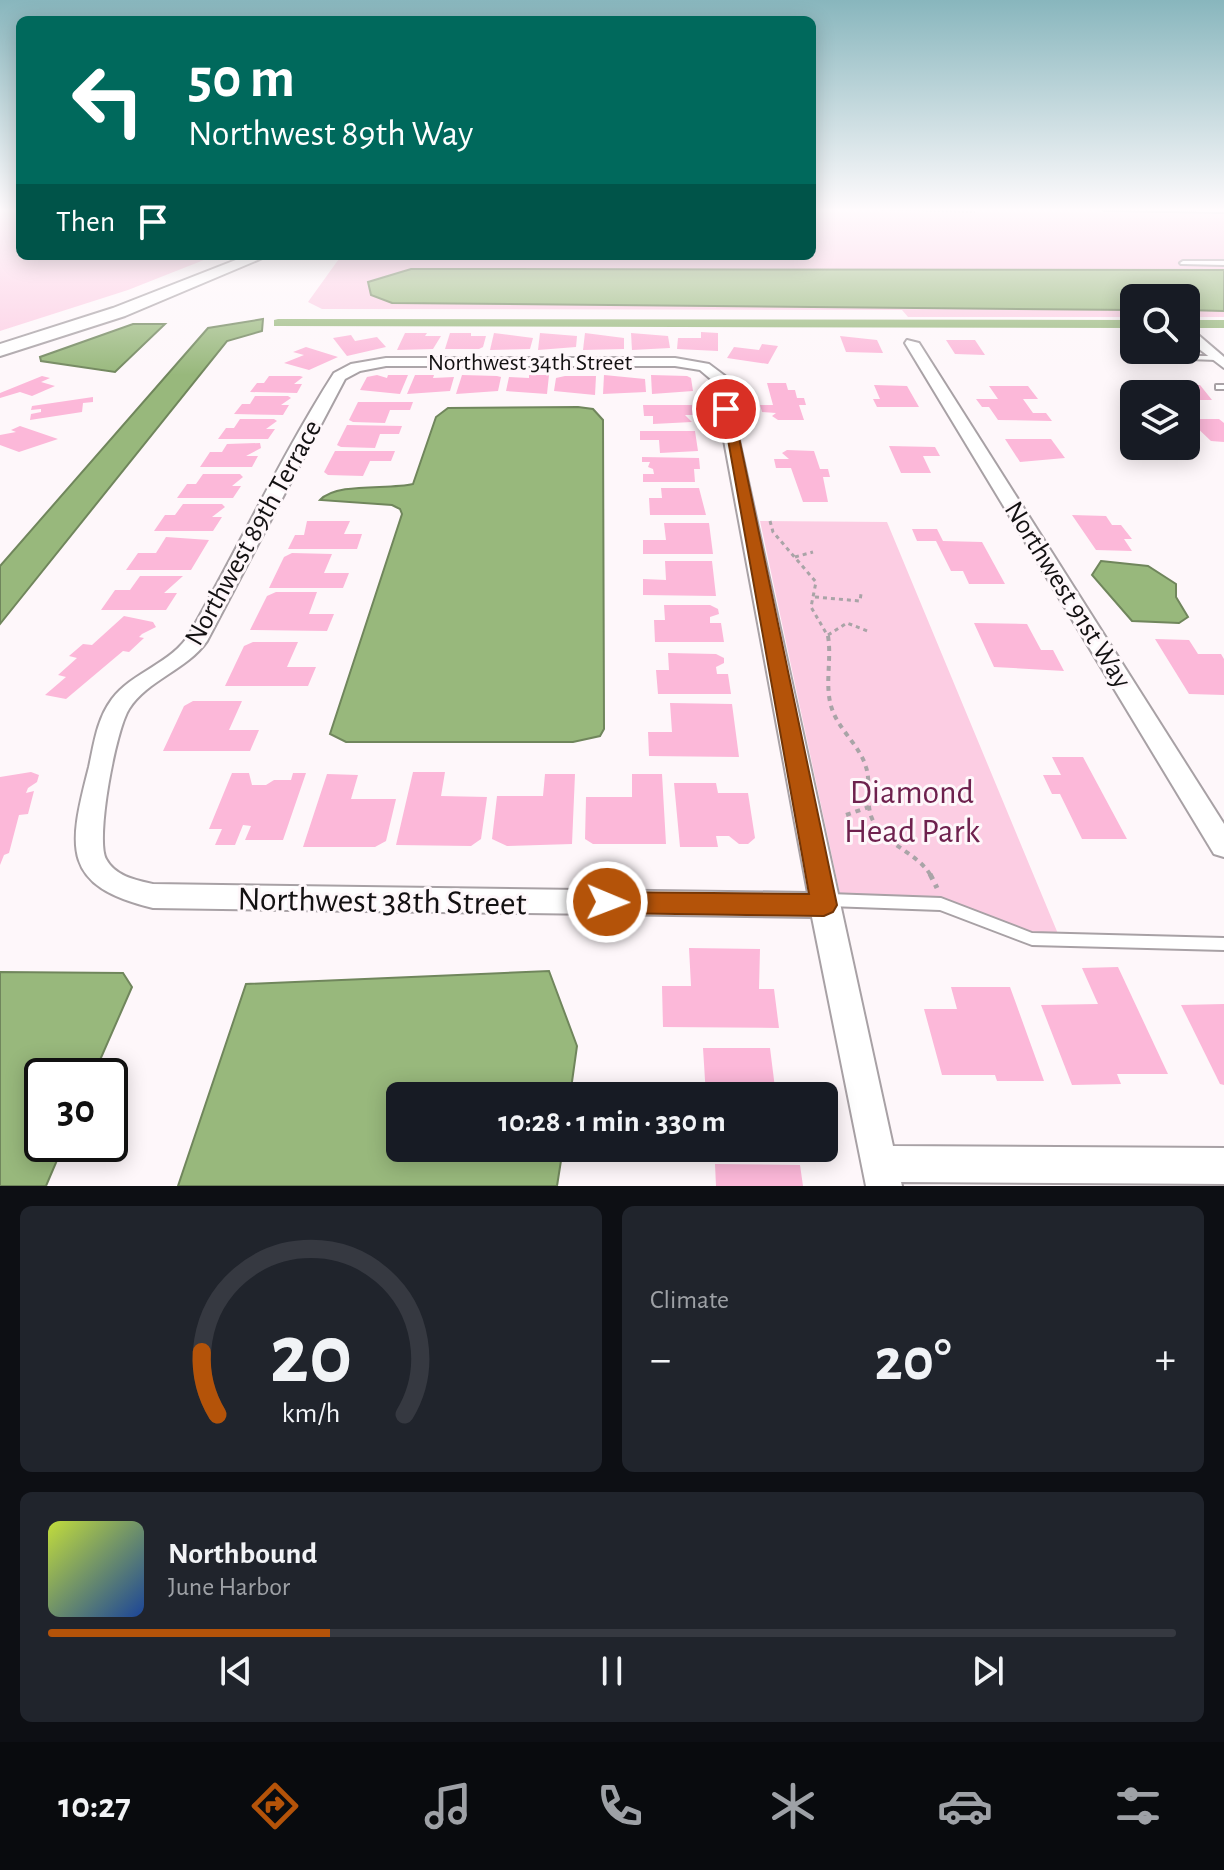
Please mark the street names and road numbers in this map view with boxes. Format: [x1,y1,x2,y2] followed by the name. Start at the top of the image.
[428,351,632,375] street label: Northwest 34th Street
[180,416,327,650] street label: Northwest 89th Terrace
[999,497,1136,693] street label: Northwest 91st Way
[237,882,527,922] street label: Northwest 38th Street

